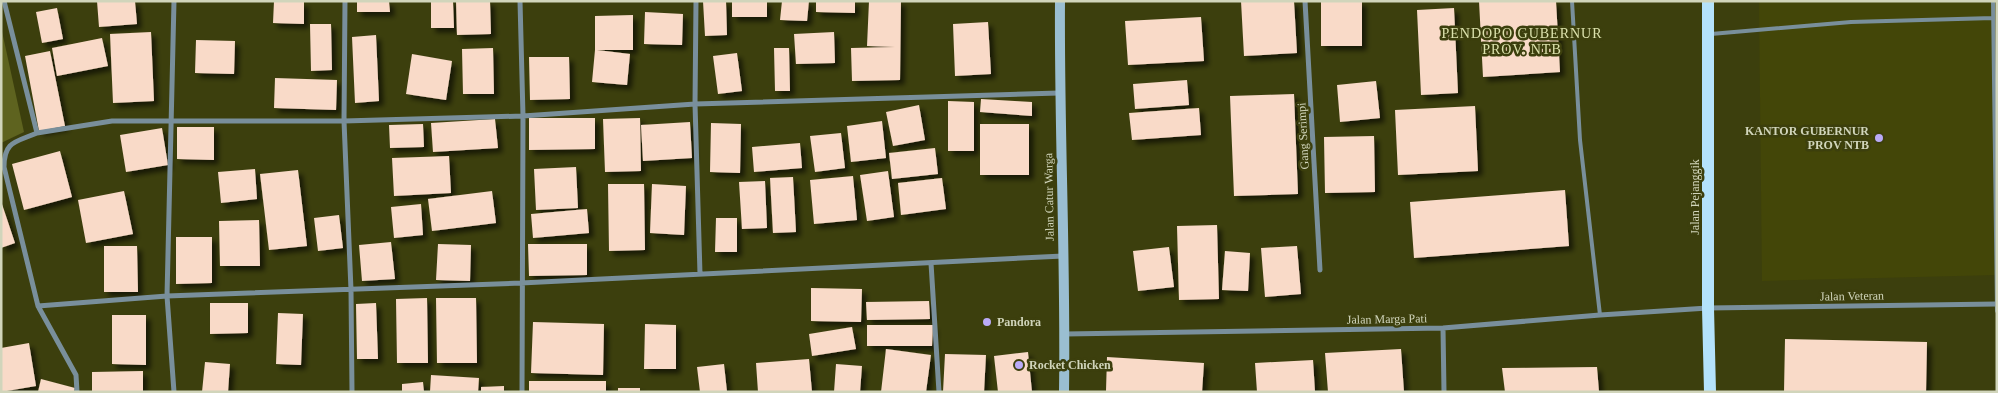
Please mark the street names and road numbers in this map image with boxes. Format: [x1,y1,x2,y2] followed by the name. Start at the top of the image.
[1294,102,1312,170] street label: Gang Serimpi
[1041,152,1057,241] street label: Jalan Catur Warga
[1688,159,1702,235] street label: Jalan Pejanggik
[1820,288,1884,304] street label: Jalan Veteran
[1347,311,1428,327] street label: Jalan Marga Pati

